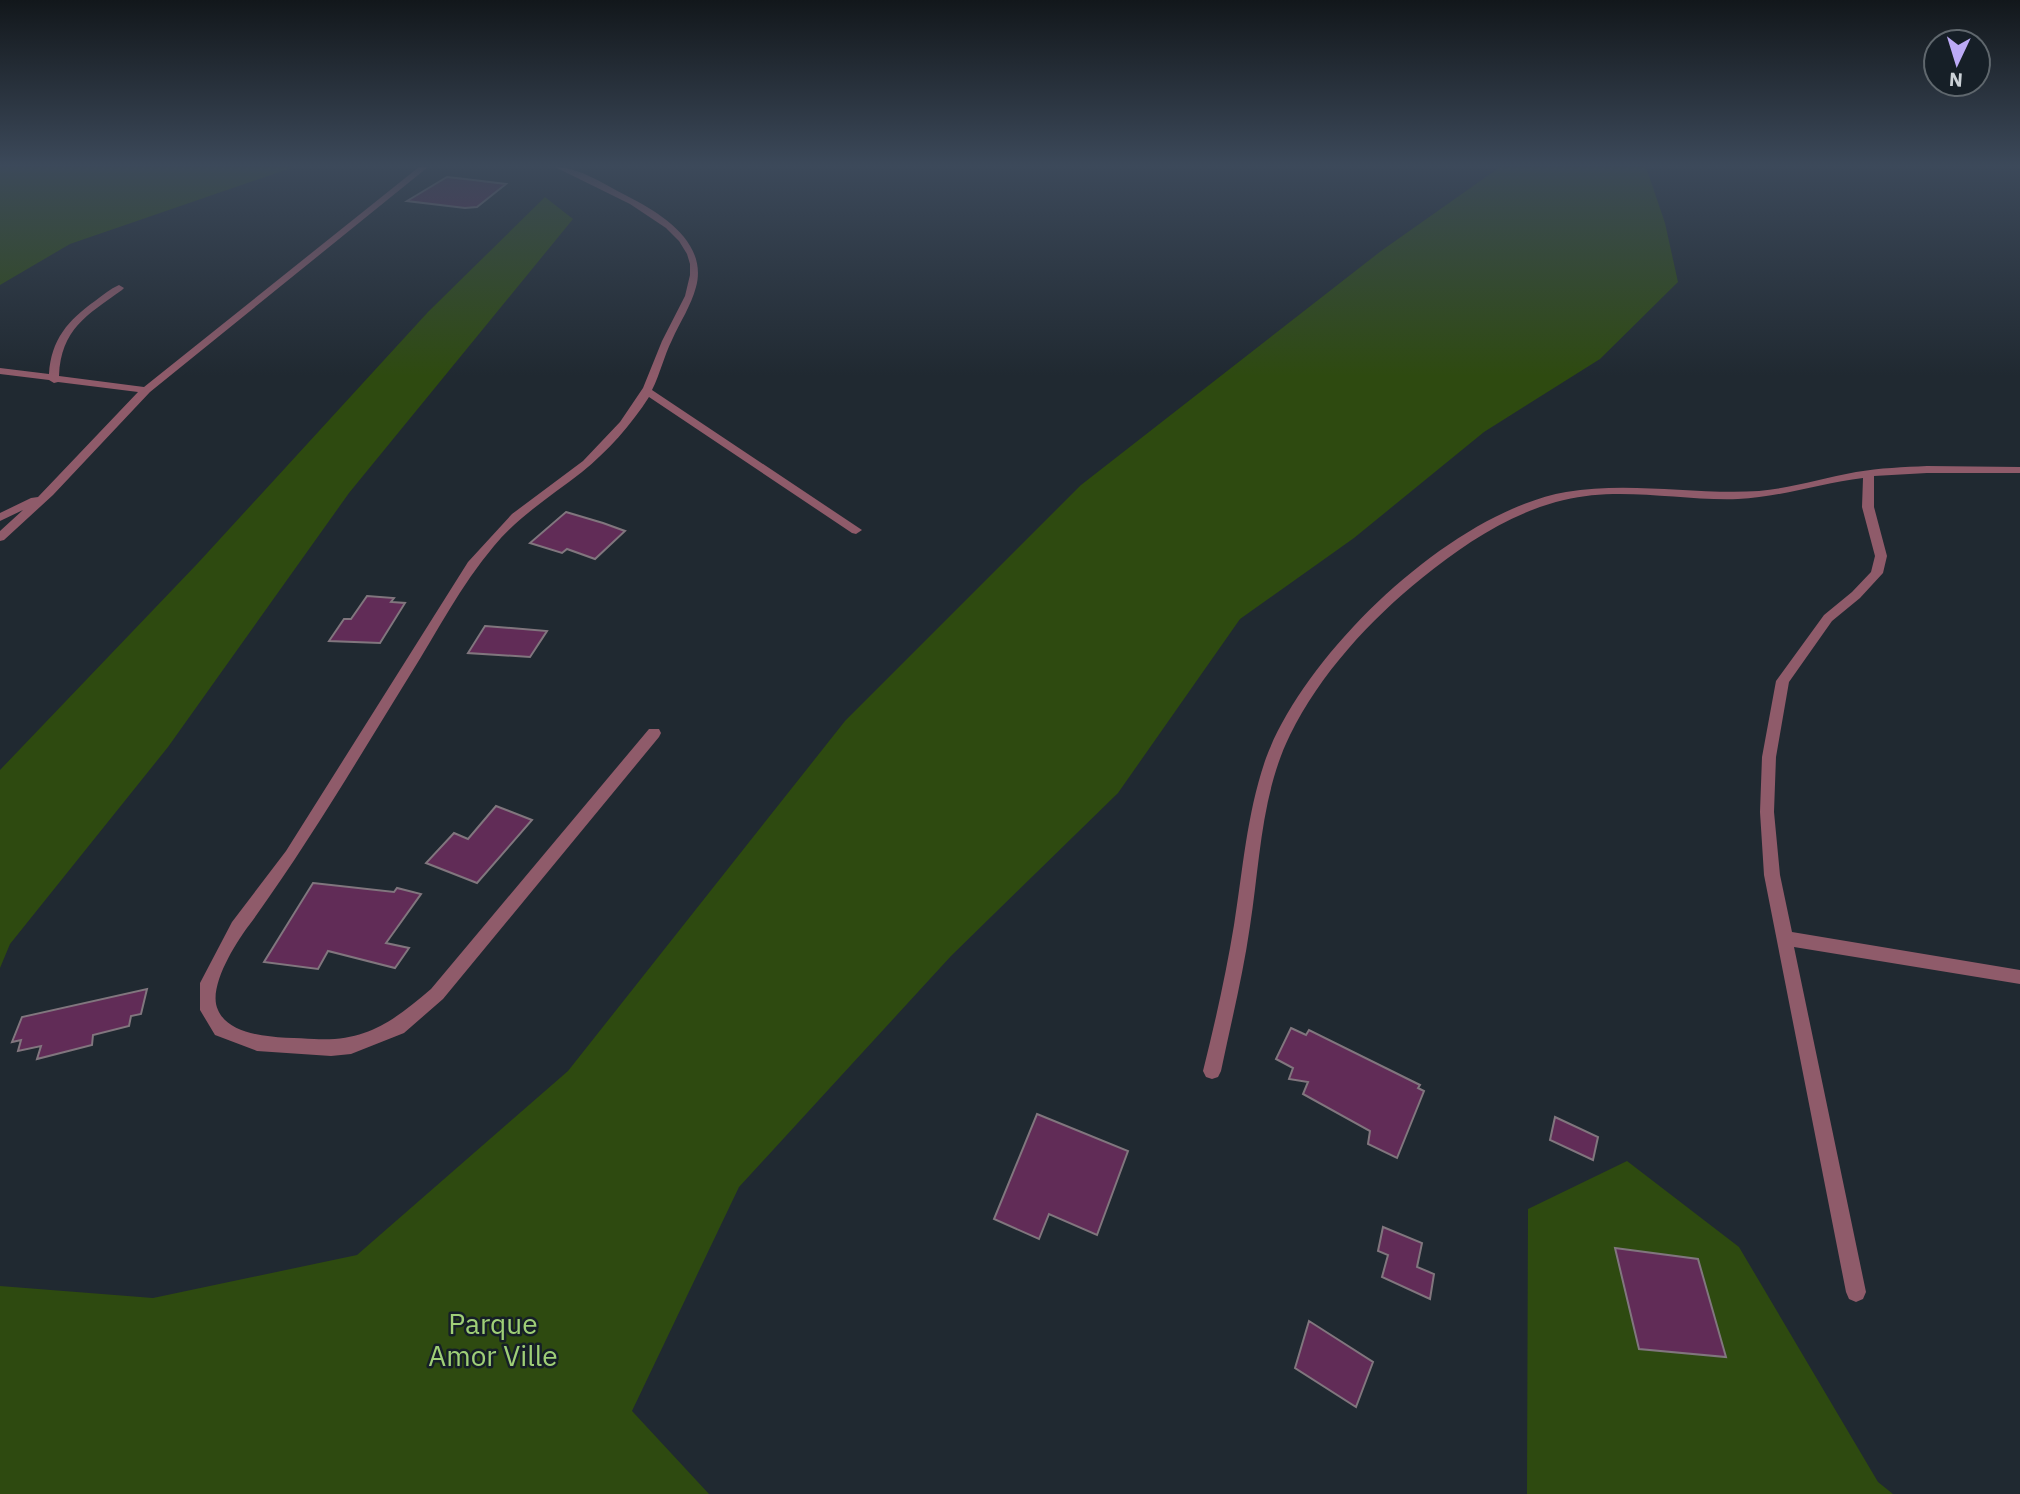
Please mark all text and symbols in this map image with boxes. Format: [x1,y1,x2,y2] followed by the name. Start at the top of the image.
[1922,28,1992,98] north arrow
[1948,68,1964,92] text: N
[428,1305,558,1374] park label: Parque Amor Ville

